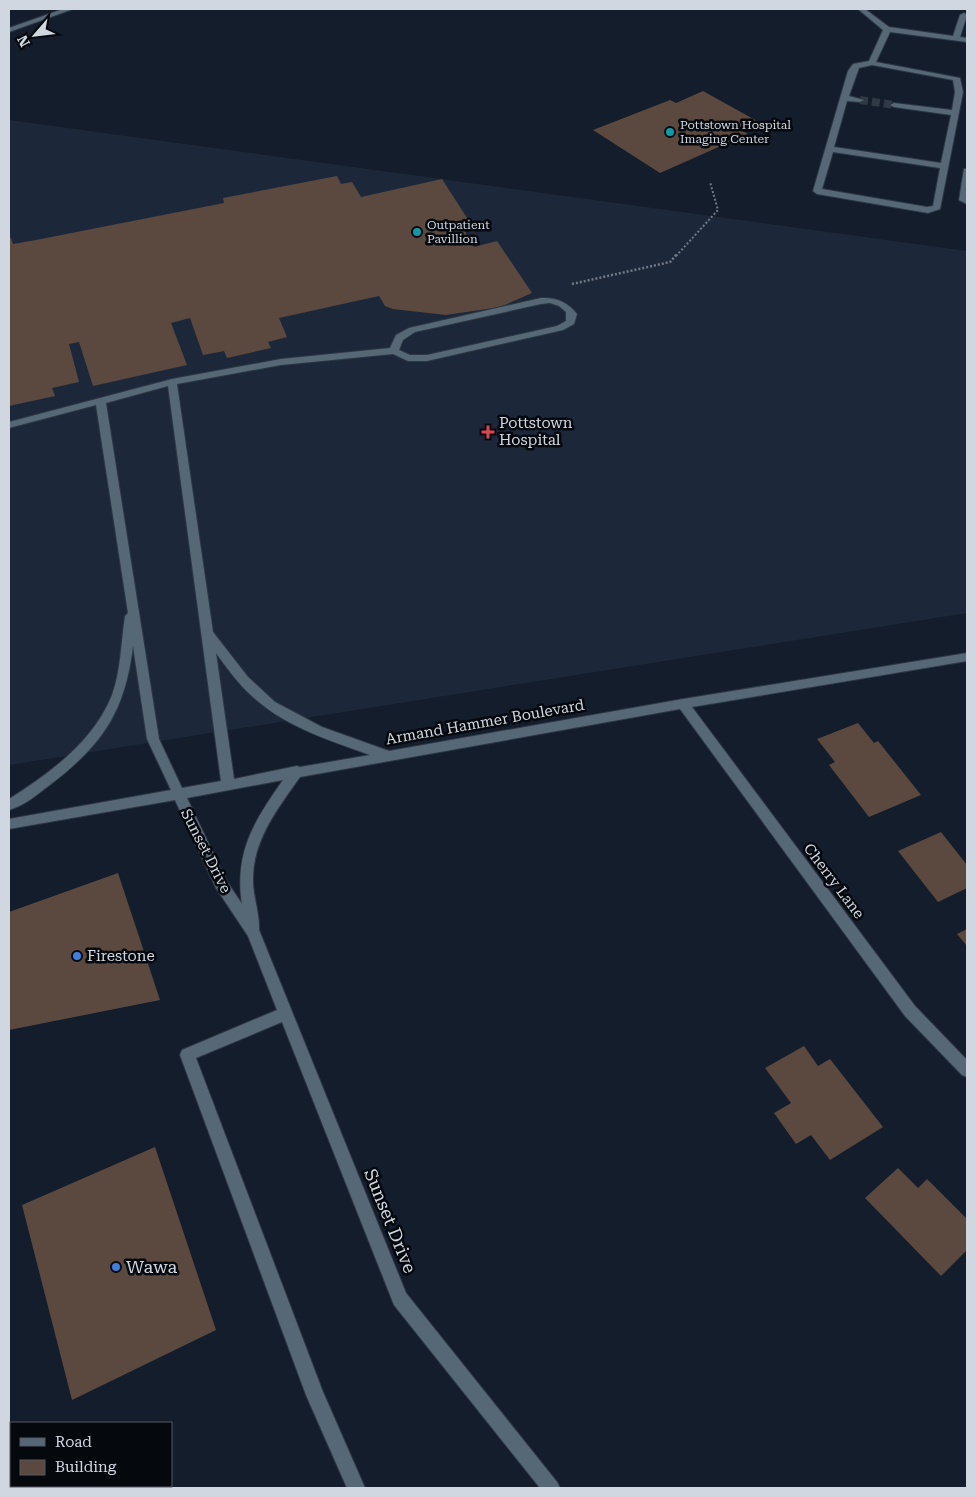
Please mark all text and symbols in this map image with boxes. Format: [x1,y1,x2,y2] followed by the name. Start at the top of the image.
[10,10,60,60] north arrow
[14,32,33,50] text: N
[680,118,791,146] place label: Pottstown Hospital Imaging Center
[664,126,676,138] marker: Pottstown Hospital Imaging Center
[427,218,490,246] place label: Outpatient Pavillion
[411,226,423,238] marker: Outpatient Pavillion
[499,414,573,449] place label: Pottstown Hospital
[481,425,495,439] marker: Pottstown Hospital
[384,696,586,748] street label: Armand Hammer Boulevard
[177,806,235,896] street label: Sunset Drive
[800,840,868,922] street label: Cherry Lane
[87,947,155,965] place label: Firestone
[71,950,83,962] marker: Firestone
[360,1166,421,1276] street label: Sunset Drive
[126,1256,178,1277] place label: Wawa
[110,1261,122,1273] marker: Wawa
[10,1422,172,1487] legend
[55,1433,92,1451] text: Road
[55,1458,117,1476] text: Building

